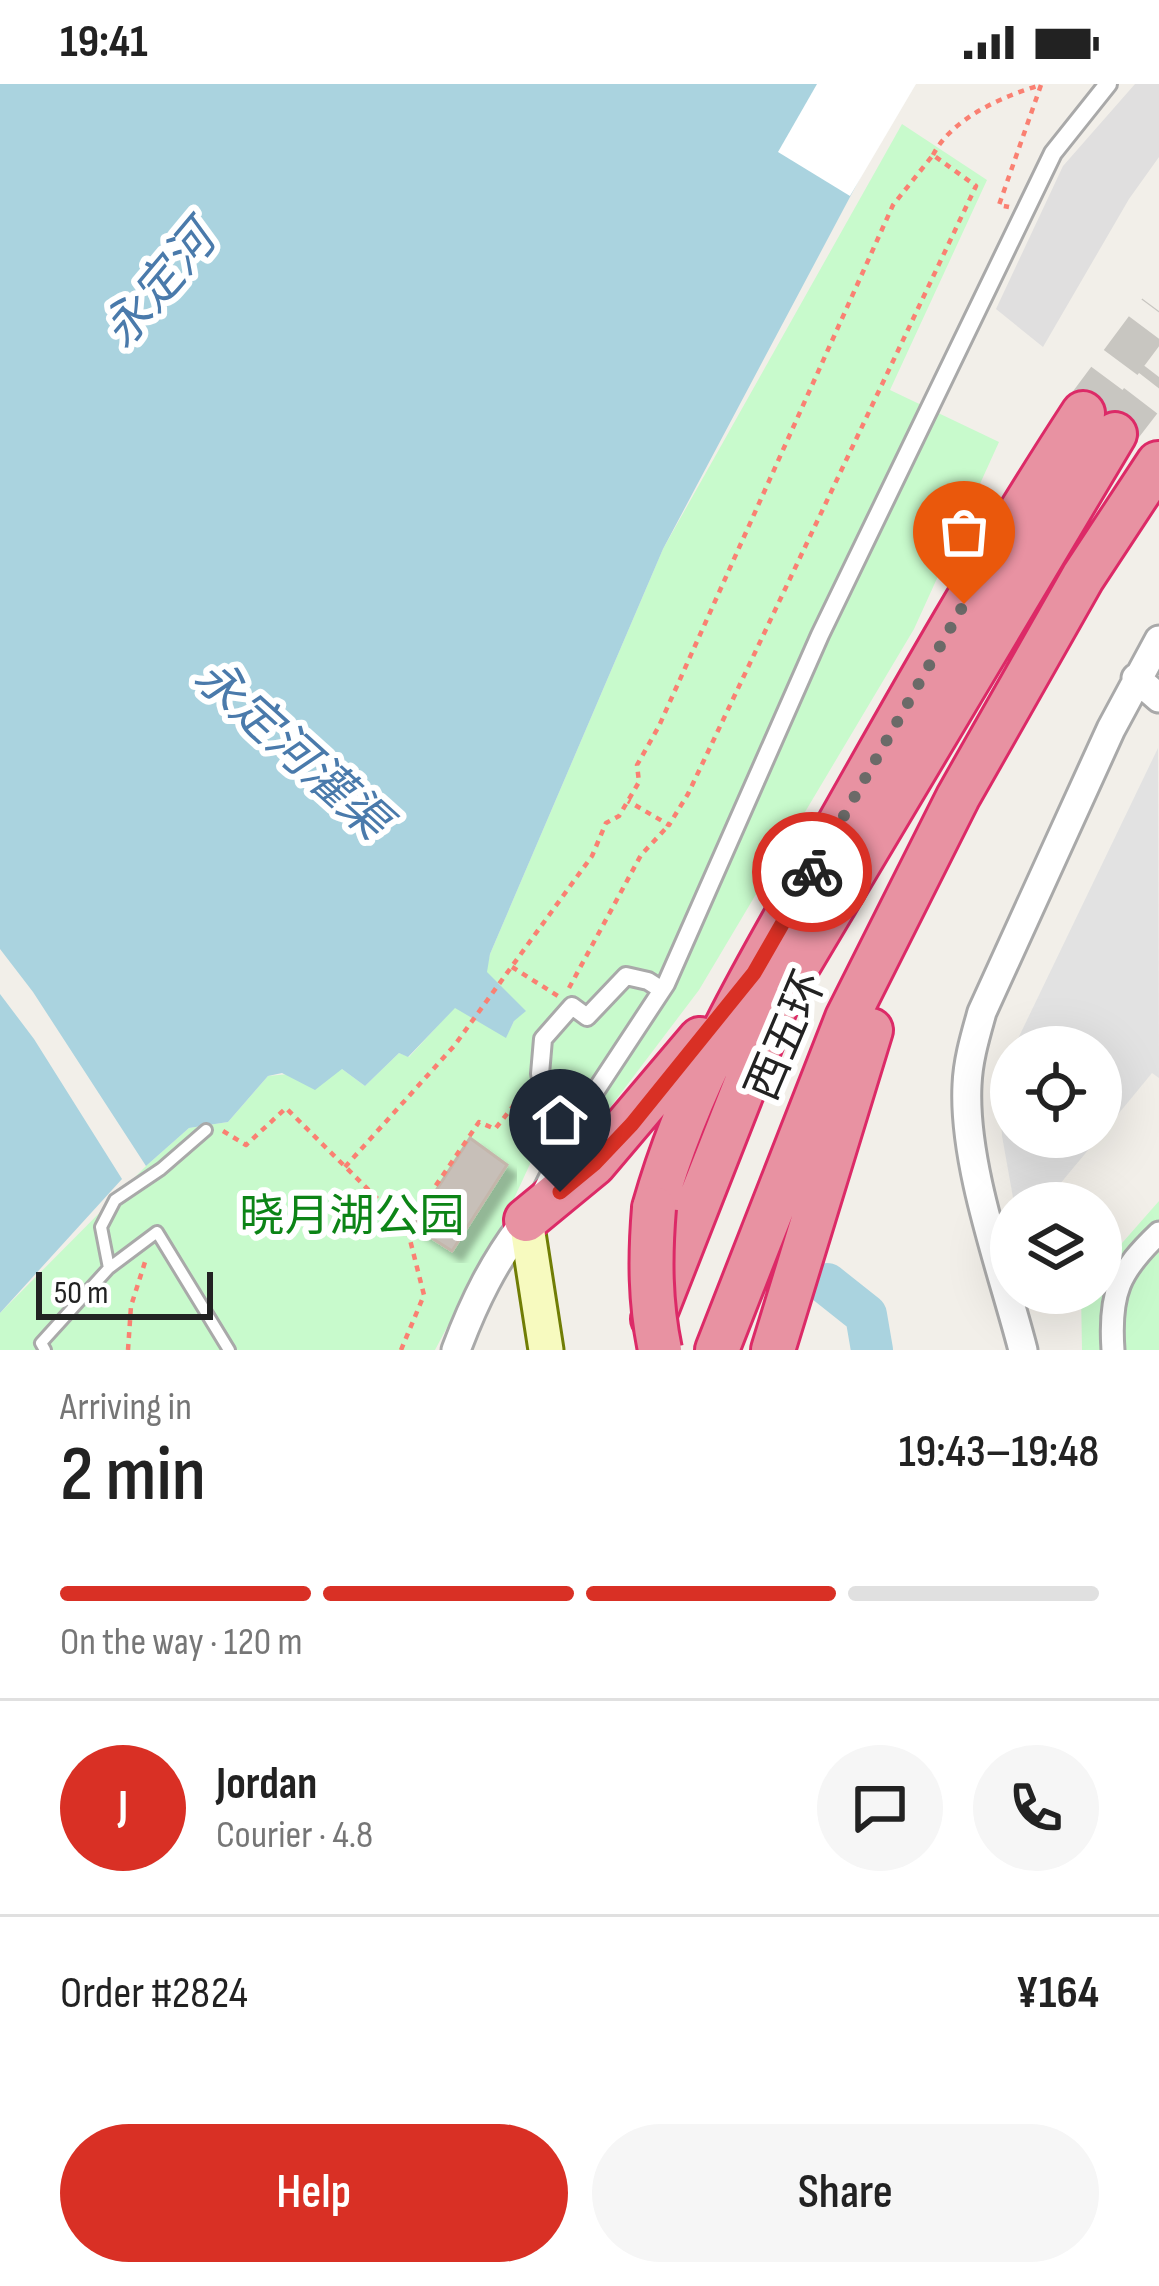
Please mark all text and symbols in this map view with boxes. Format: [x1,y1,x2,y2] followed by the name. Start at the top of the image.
[60,15,148,70] text: 19:41
[92,206,233,359] water label: 永定河
[913,481,1015,604] pin
[931,499,997,565] icon: bag
[183,649,404,855] water label: 永定河灌渠
[752,812,872,932] courier
[779,839,845,905] icon: bike
[735,963,839,1109] street label: 西五环
[990,1026,1122,1314] map controls
[990,1026,1122,1158] button: locate
[509,1069,611,1192] pin
[527,1087,593,1153] icon: home
[990,1182,1122,1314] button: layers
[239,1190,465,1245] park label: 晓月湖公园
[36,1266,213,1319] scale bar
[54,1273,108,1313] text: 50 m
[60,1384,192,1431] text: Arriving in
[899,1425,1099,1480] text: 19:43–19:48
[60,1429,206,1522] text: 2 min
[60,1619,302,1666] text: On the way · 120 m
[817,1745,943,1871] button: chat
[973,1745,1099,1871] button: phone
[216,1757,317,1812] text: Jordan
[118,1780,128,1835] text: J
[216,1812,373,1859] text: Courier · 4.8
[60,1966,248,2021] text: Order #2824
[1016,1966,1099,2021] text: ¥164
[60,2124,568,2262] button: Help
[592,2124,1099,2262] button: Share

